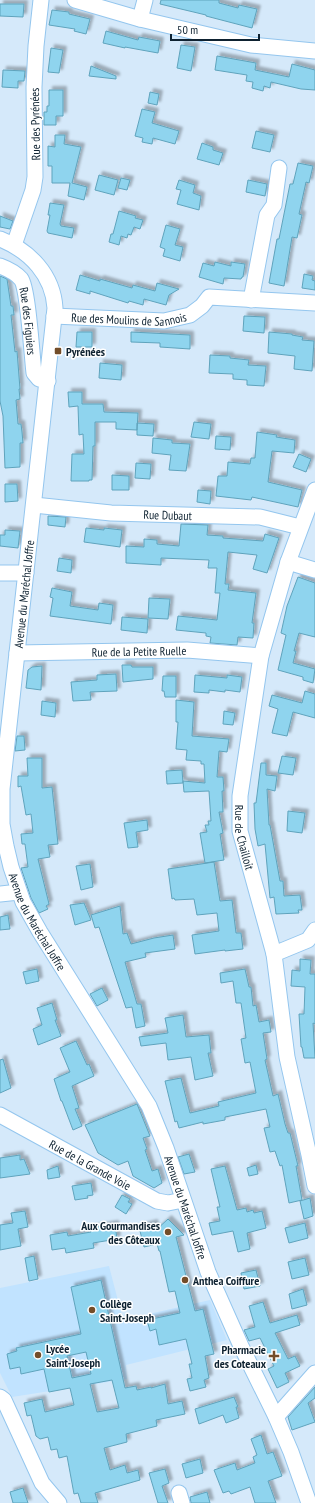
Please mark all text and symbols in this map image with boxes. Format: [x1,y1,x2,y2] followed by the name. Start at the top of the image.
[171,16,259,42] scale bar
[177,22,198,37] text: 50 m
[27,88,43,160] street label: Rue des Pyrénées
[17,286,40,356] street label: Rue des Figuiers
[71,309,188,329] street label: Rue des Moulins de Sannois
[66,344,105,359] place label: Pyrénées
[53,346,63,356] marker: Pyrénées
[143,506,193,523] street label: Rue Dubaut
[11,539,37,649] street label: Avenue du Maréchal Joffre
[92,643,186,659] street label: Rue de la Petite Ruelle
[233,805,258,872] street label: Rue de Chailloit
[6,871,70,973] street label: Avenue du Maréchal Joffre
[47,1136,134,1193] street label: Rue de la Grande Voie
[162,1154,211,1261] street label: Avenue du Maréchal Joffre
[80,1218,161,1247] place label: Aux Gourmandises des Côteaux
[163,1227,173,1237] marker: Aux Gourmandises des Côteaux
[192,1273,259,1288] place label: Anthea Coiffure
[180,1275,190,1285] marker: Anthea Coiffure
[100,1296,154,1325] place label: Collège Saint-Joseph
[87,1305,97,1315] marker: Collège Saint-Joseph
[46,1341,100,1370] place label: Lycée Saint-Joseph
[214,1342,267,1371] place label: Pharmacie des Coteaux
[33,1350,43,1360] marker: Lycée Saint-Joseph
[269,1351,279,1361] marker: Pharmacie des Coteaux

